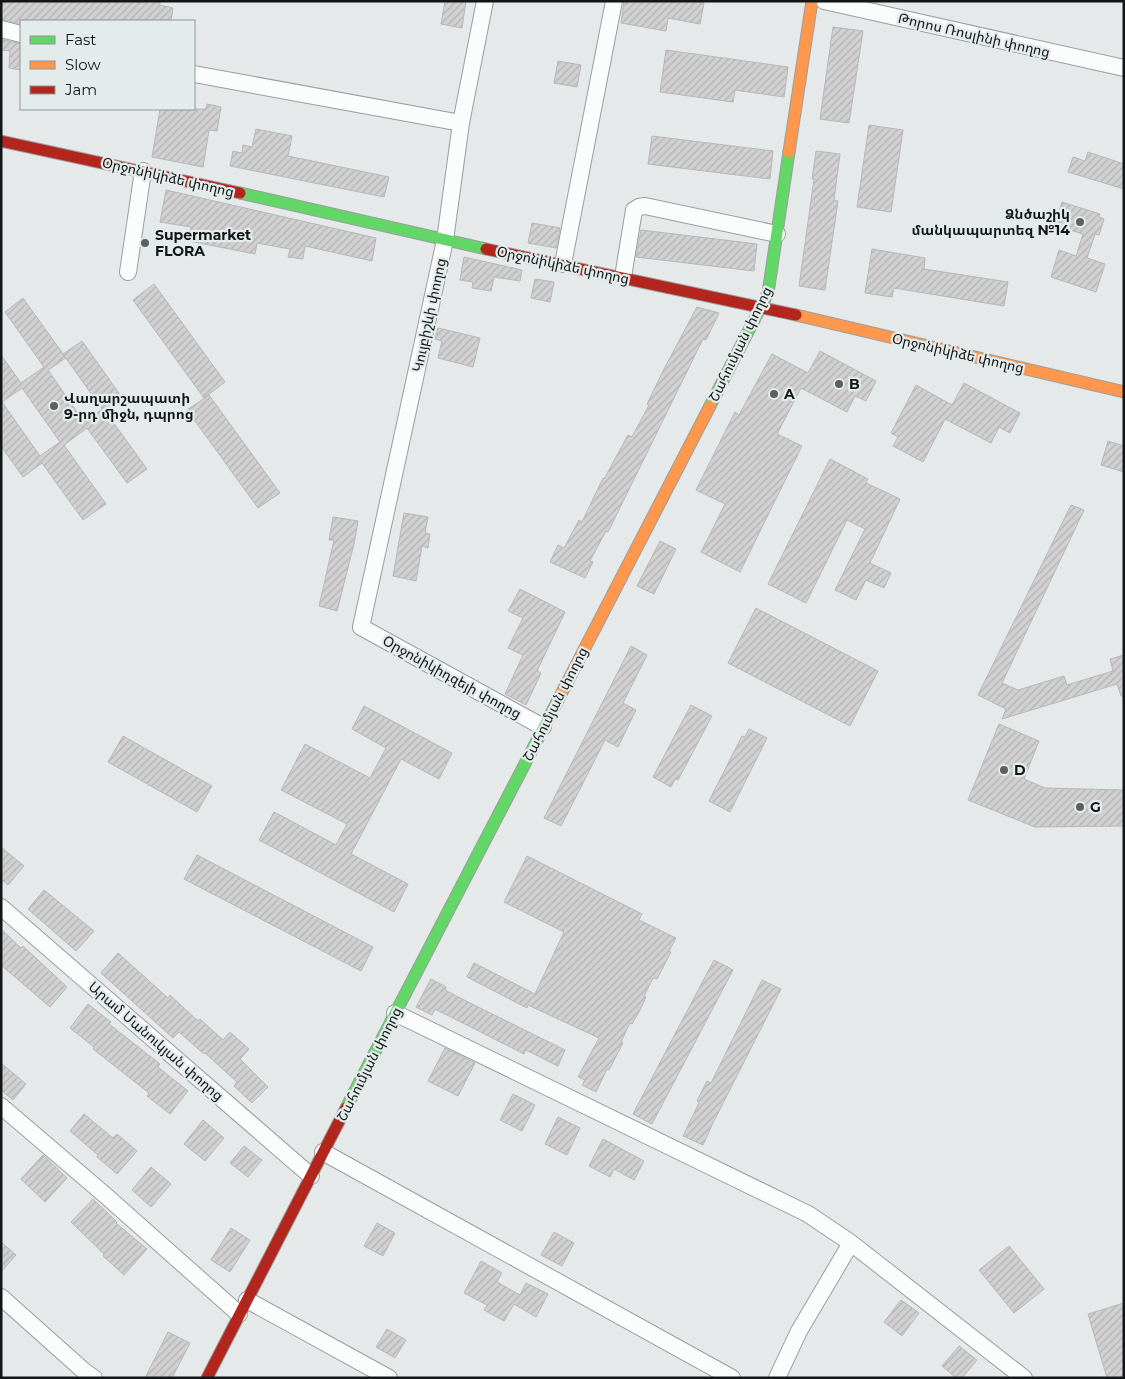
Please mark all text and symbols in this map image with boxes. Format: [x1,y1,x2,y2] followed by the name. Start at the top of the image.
[896,9,1052,61] street label: Թորոս Ռոսլինի փողոց
[20,20,195,110] legend
[65,30,96,49] text: Fast
[65,55,101,74] text: Slow
[64,80,97,99] text: Jam
[100,153,236,201] street label: Օրջոնիկիձե փողոց
[911,205,1070,239] place label: Ձնծաշիկ մանկապարտեզ №14
[1074,216,1086,228] marker: Ձնծաշիկ մանկապարտեզ №14
[155,226,251,260] place label: Supermarket FLORA
[139,237,151,249] marker: Supermarket FLORA
[495,242,631,288] street label: Օրջոնիկիձե փողոց
[408,256,450,374] street label: Կույբիշևի փողոց
[704,284,776,404] street label: Շահումյան փողոց
[890,329,1026,377] street label: Օրջոնիկիձե փողոց
[849,375,860,393] place label: B
[833,378,845,390] marker: B
[783,385,795,403] place label: A
[768,388,780,400] marker: A
[64,389,194,423] place label: Վաղարշապատի 9-րդ միջն, դպրոց
[48,400,60,412] marker: Վաղարշապատի 9-րդ միջն, դպրոց
[379,631,525,723] street label: Օրջոնիկիդզեյի փողոց
[518,644,592,764] street label: Շահումյան փողոց
[1014,761,1026,779] place label: D
[998,764,1010,776] marker: D
[1090,798,1101,816] place label: G
[1074,801,1086,813] marker: G
[85,977,227,1105] street label: Արամ Մանուկյան փողոց
[332,1004,406,1124] street label: Շահումյան փողոց

